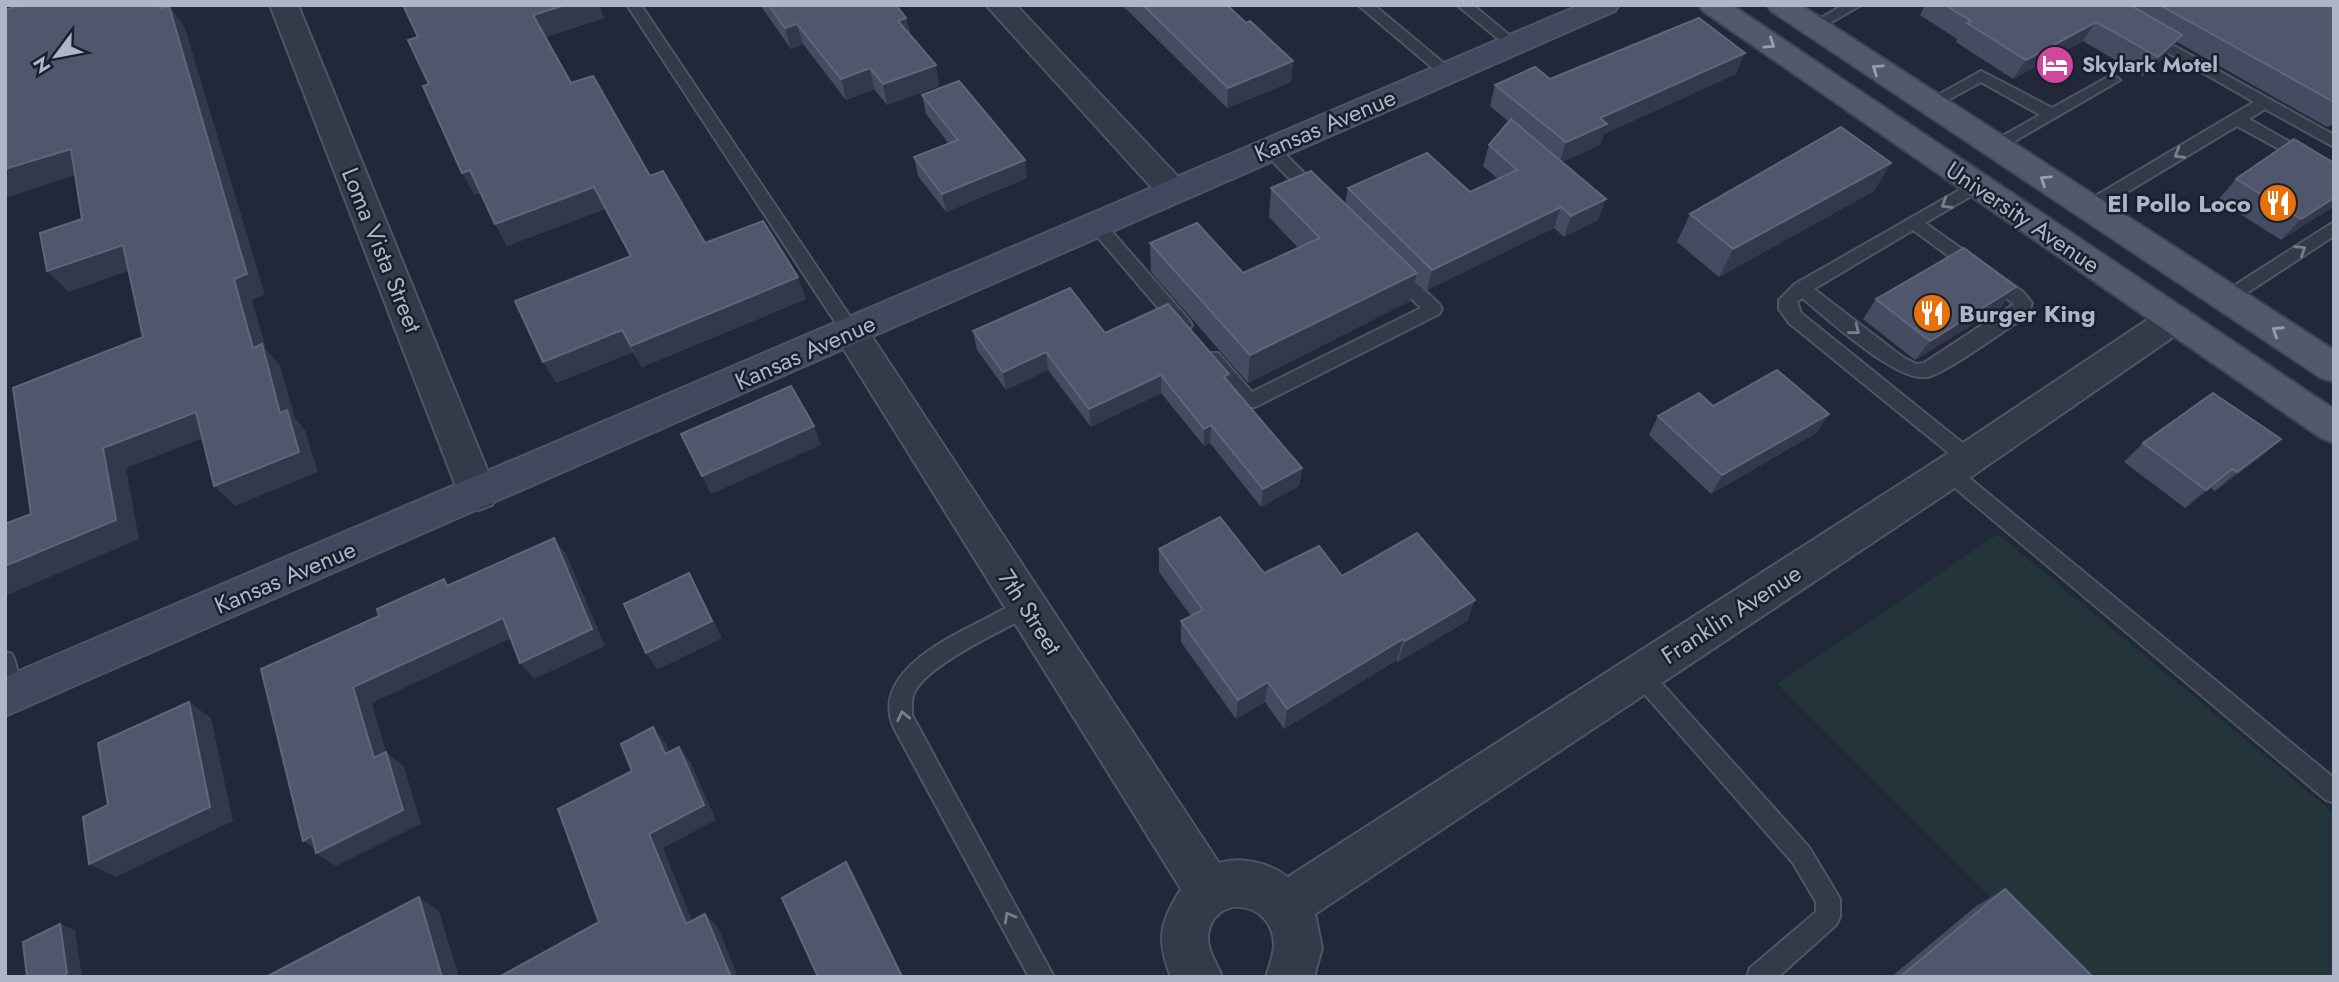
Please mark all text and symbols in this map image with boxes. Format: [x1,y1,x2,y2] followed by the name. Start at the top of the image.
[21,21,91,91] north arrow
[1762,36,1775,48] one-way arrow
[2034,44,2076,86] hotel icon: Skylark Motel
[2082,50,2218,80] place label: Skylark Motel
[27,51,57,78] text: N
[1872,65,1885,77] one-way arrow
[1249,79,1401,171] street label: Kansas Avenue
[2173,146,2186,159] one-way arrow
[1939,152,2107,282] street label: University Avenue
[333,162,431,338] street label: Loma Vista Street
[2040,176,2053,188] one-way arrow
[2257,182,2299,224] restaurant icon: El Pollo Loco
[2107,186,2251,221] place label: El Pollo Loco
[1940,196,1953,209] one-way arrow
[2293,245,2306,258] one-way arrow
[1911,292,1953,334] restaurant icon: Burger King
[1959,296,2096,331] place label: Burger King
[729,305,881,399] street label: Kansas Avenue
[1847,322,1859,335] one-way arrow
[2271,326,2284,339] one-way arrow
[209,531,361,623] street label: Kansas Avenue
[1654,556,1808,672] street label: Franklin Avenue
[989,562,1071,662] street label: 7th Street
[897,711,912,723] one-way arrow
[1004,912,1017,924] one-way arrow

